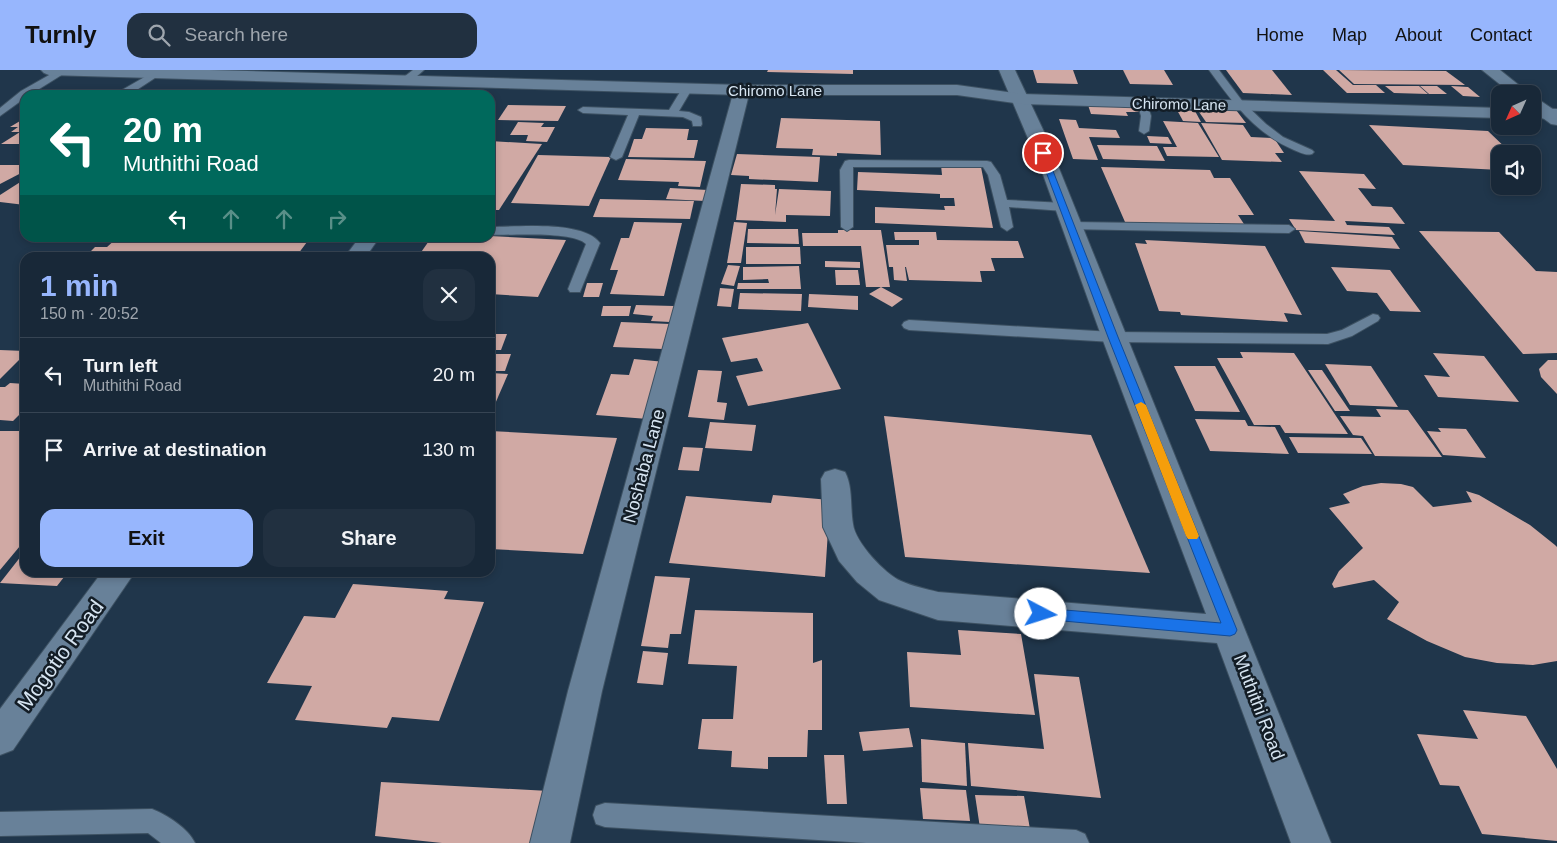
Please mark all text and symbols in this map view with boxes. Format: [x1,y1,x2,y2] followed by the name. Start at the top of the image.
[127,13,477,58] search box
[25,21,97,48] text: Turnly
[145,21,173,49] icon: search
[185,24,288,45] text: Search here
[1256,25,1304,45] text: Home
[1332,25,1367,45] text: Map
[1395,25,1442,45] text: About
[1470,25,1532,45] text: Contact
[728,82,822,99] street label: Chiromo Lane
[1491,85,1541,135] north arrow
[1491,85,1541,195] map controls
[1132,95,1226,113] street label: Chiromo Lane
[40,110,105,175] icon: left
[123,110,203,149] text: 20 m
[1022,132,1064,174] pin
[1029,139,1057,167] icon: arrive
[1491,145,1541,195] button: sound
[123,151,259,176] text: Muthithi Road
[164,205,192,233] icon: left
[217,205,245,233] icon: ahead
[270,205,298,233] icon: ahead
[323,205,351,233] icon: right
[40,269,118,302] text: 1 min
[423,269,475,321] button: close
[40,305,139,322] text: 150 m · 20:52
[83,355,158,376] text: Turn left
[40,361,68,389] icon: left
[433,364,475,385] text: 20 m
[83,377,182,394] text: Muthithi Road
[619,407,669,525] street label: Noshaba Lane
[40,436,68,464] icon: arrive
[83,439,267,460] text: Arrive at destination
[422,439,475,460] text: 130 m
[40,509,253,567] button: Exit
[263,509,475,567] button: Share
[1014,587,1066,639] position arrow
[12,595,108,715] street label: Mogotio Road
[1230,652,1288,762] street label: Muthithi Road

